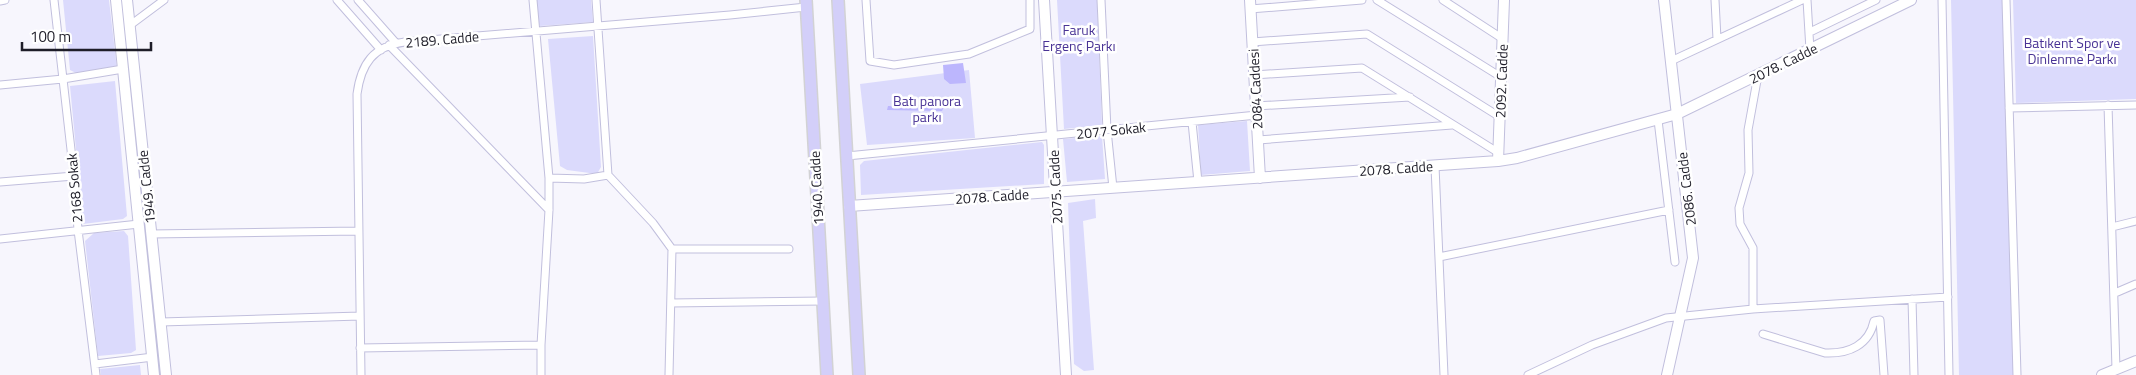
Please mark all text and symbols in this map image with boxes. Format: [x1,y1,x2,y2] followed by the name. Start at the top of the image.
[1042,19,1116,56] park label: Faruk Ergenç Parkı
[22,20,151,52] scale bar
[30,25,71,48] text: 100 m
[404,25,480,53] street label: 2189. Cadde
[2024,32,2120,69] park label: Batıkent Spor ve Dinlenme Parkı
[1745,37,1821,89] street label: 2078. Cadde
[1489,44,1513,118] street label: 2092. Cadde
[1242,48,1268,130] street label: 2084 Caddesi
[893,90,961,127] park label: Batı panora parkı
[1075,116,1147,144] street label: 2077 Sokak
[132,149,160,225] street label: 1949. Cadde
[1043,150,1067,224] street label: 2075. Cadde
[804,151,828,225] street label: 1940. Cadde
[1671,151,1701,227] street label: 2086. Cadde
[60,152,88,224] street label: 2168 Sokak
[1358,155,1434,181] street label: 2078. Cadde
[954,183,1030,209] street label: 2078. Cadde

